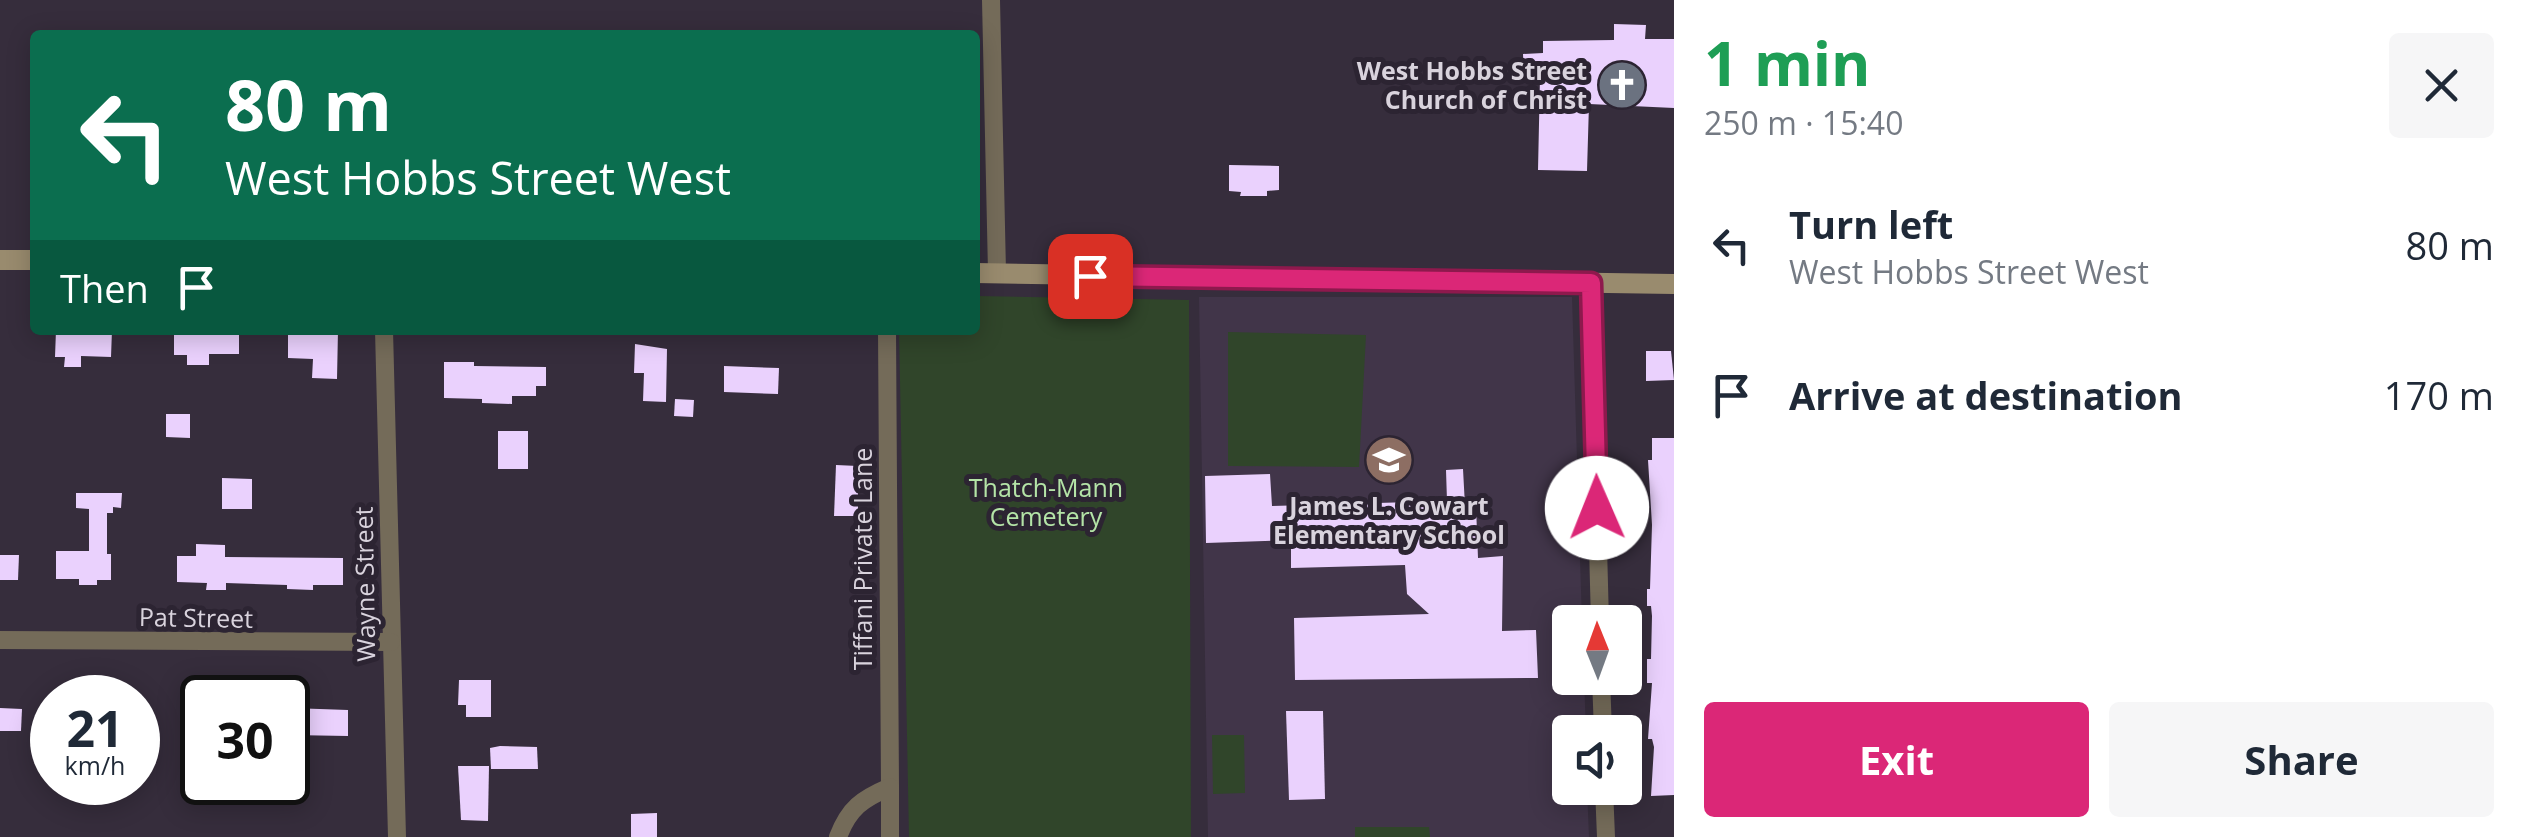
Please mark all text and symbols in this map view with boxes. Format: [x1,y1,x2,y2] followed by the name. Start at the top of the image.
[1704,22,1871,104] text: 1 min
[2389,33,2494,138] button: close
[1357,53,1587,116] place label: West Hobbs Street Church of Christ
[225,56,392,152] text: 80 m
[1596,59,1648,111] church icon: West Hobbs Street Church of Christ
[60,70,190,200] icon: left
[1704,101,1903,144] text: 250 m · 15:40
[225,147,731,208] text: West Hobbs Street West
[1789,198,1953,250] text: Turn left
[1704,218,1759,273] icon: left
[2405,219,2494,271] text: 80 m
[1048,234,1133,319] pin
[1063,249,1118,304] icon: arrive
[1789,250,2149,293] text: West Hobbs Street West
[169,260,224,315] icon: arrive
[60,262,149,314] text: Then
[1704,368,1759,423] icon: arrive
[1789,369,2183,421] text: Arrive at destination
[2384,369,2494,421] text: 170 m
[1363,434,1415,486] school or university icon: James L. Cowart Elementary School
[845,448,879,670] street label: Tiffani Private Lane
[1545,456,1649,560] position arrow
[969,470,1123,533] park label: Thatch-Mann Cemetery
[1273,488,1505,551] place label: James L. Cowart Elementary School
[346,506,382,662] street label: Wayne Street
[139,599,253,635] street label: Pat Street
[1552,605,1642,695] north arrow
[1552,605,1642,805] map controls
[180,675,310,805] speed limit sign: 30
[66,694,124,762] text: 21
[1704,702,2089,817] button: Exit
[2109,702,2494,817] button: Share
[1552,715,1642,805] button: sound
[65,748,125,782] text: km/h

